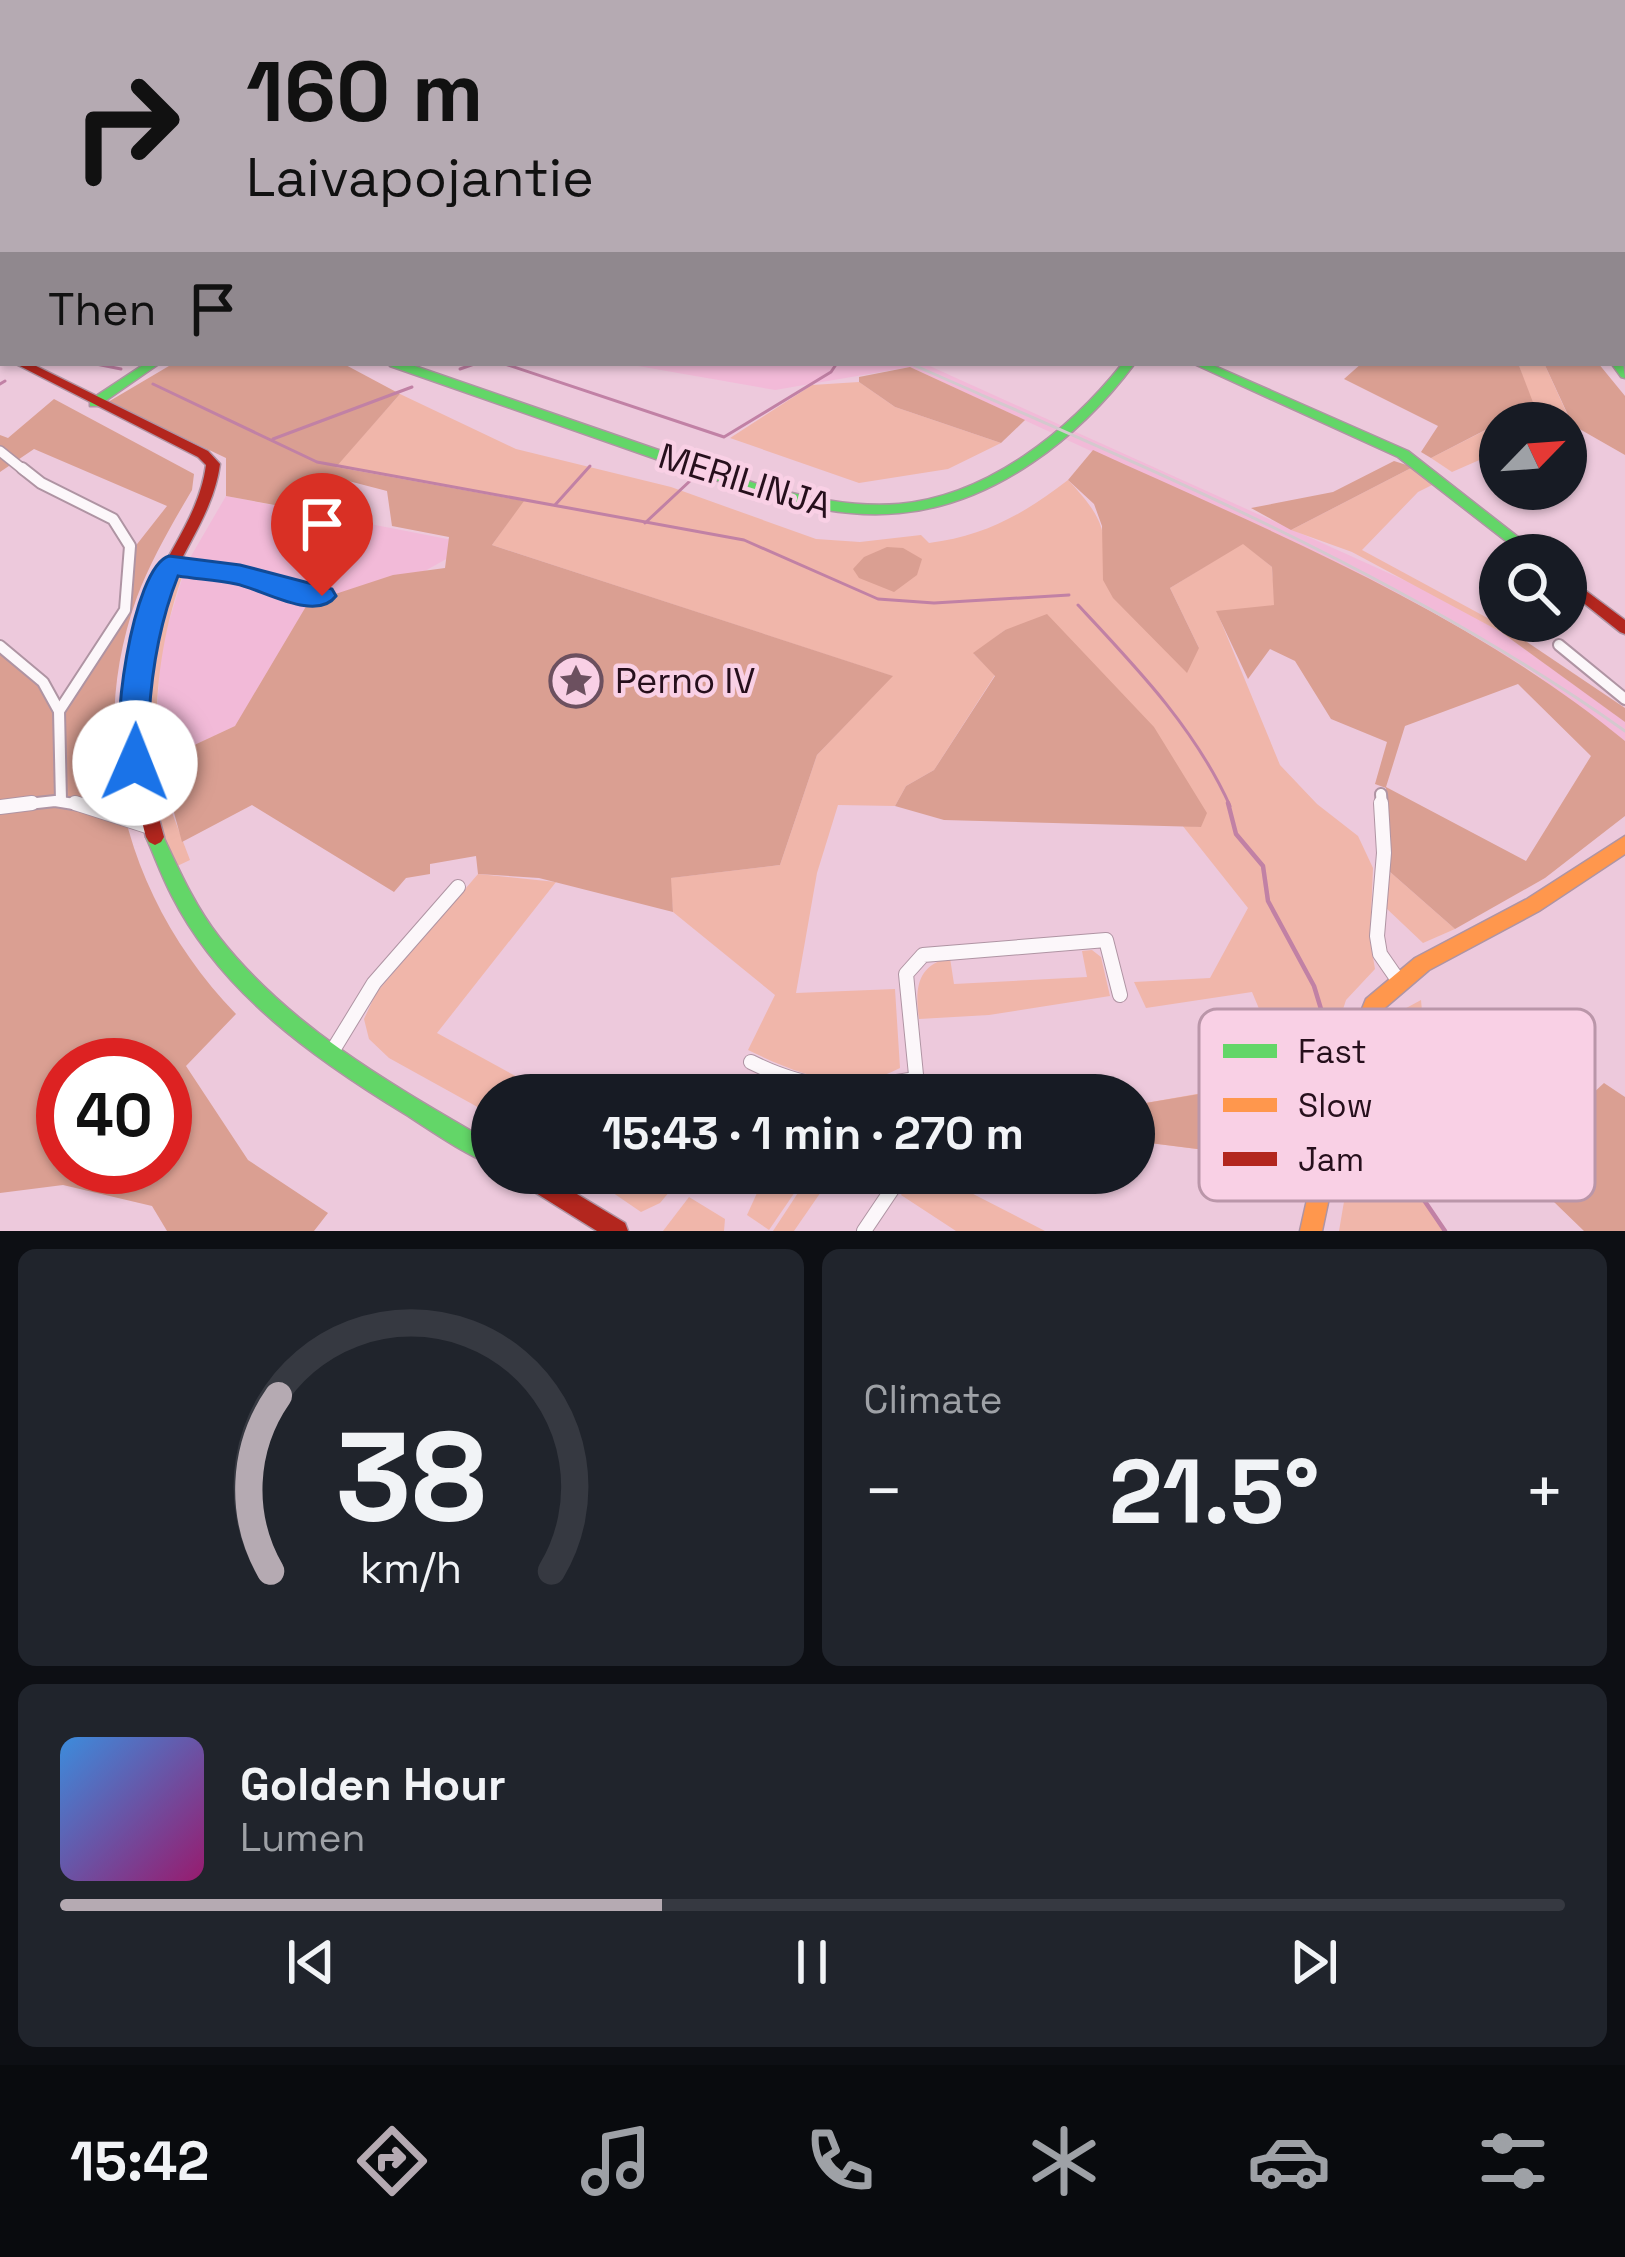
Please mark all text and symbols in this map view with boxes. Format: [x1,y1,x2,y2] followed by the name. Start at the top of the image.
[246,38,483,146] text: 160 m
[48,48,204,204] icon: right
[246,143,594,212] text: Laivapojantie
[180,276,246,342] icon: arrive
[48,281,156,338] text: Then
[1479,402,1587,510] north arrow
[1479,402,1587,642] map controls
[653,433,837,529] street label: MERILINJA
[271,473,373,596] pin
[289,491,355,557] icon: arrive
[1479,534,1587,642] button: search
[548,653,604,709] place icon: Perno IV
[615,658,756,704] place label: Perno IV
[72,700,198,826] position arrow
[1199,1009,1595,1201] legend
[1298,1031,1367,1073] text: Fast
[36,1038,192,1194] speed limit sign: 40
[1298,1085,1373,1127] text: Slow
[602,1105,1024,1162] text: 15:43 · 1 min · 270 m
[1298,1139,1364,1181] text: Jam
[864,1375,1003,1424] text: Climate
[335,1397,486,1556] text: 38
[1109,1434,1319,1549] text: 21.5°
[864,1449,904,1533] text: −
[1524,1449,1565,1533] text: +
[360,1540,462,1595] text: km/h
[240,1756,506,1813] text: Golden Hour
[240,1813,366,1862] text: Lumen
[278,1929,344,1995] icon: previous
[779,1929,845,1995] icon: pause
[1281,1929,1347,1995] icon: next
[350,2119,434,2203] icon: directions
[574,2119,658,2203] icon: music
[798,2119,882,2203] icon: phone
[1022,2119,1106,2203] icon: climate
[1247,2119,1331,2203] icon: car
[1471,2119,1555,2203] icon: filters
[70,2127,209,2196] text: 15:42

